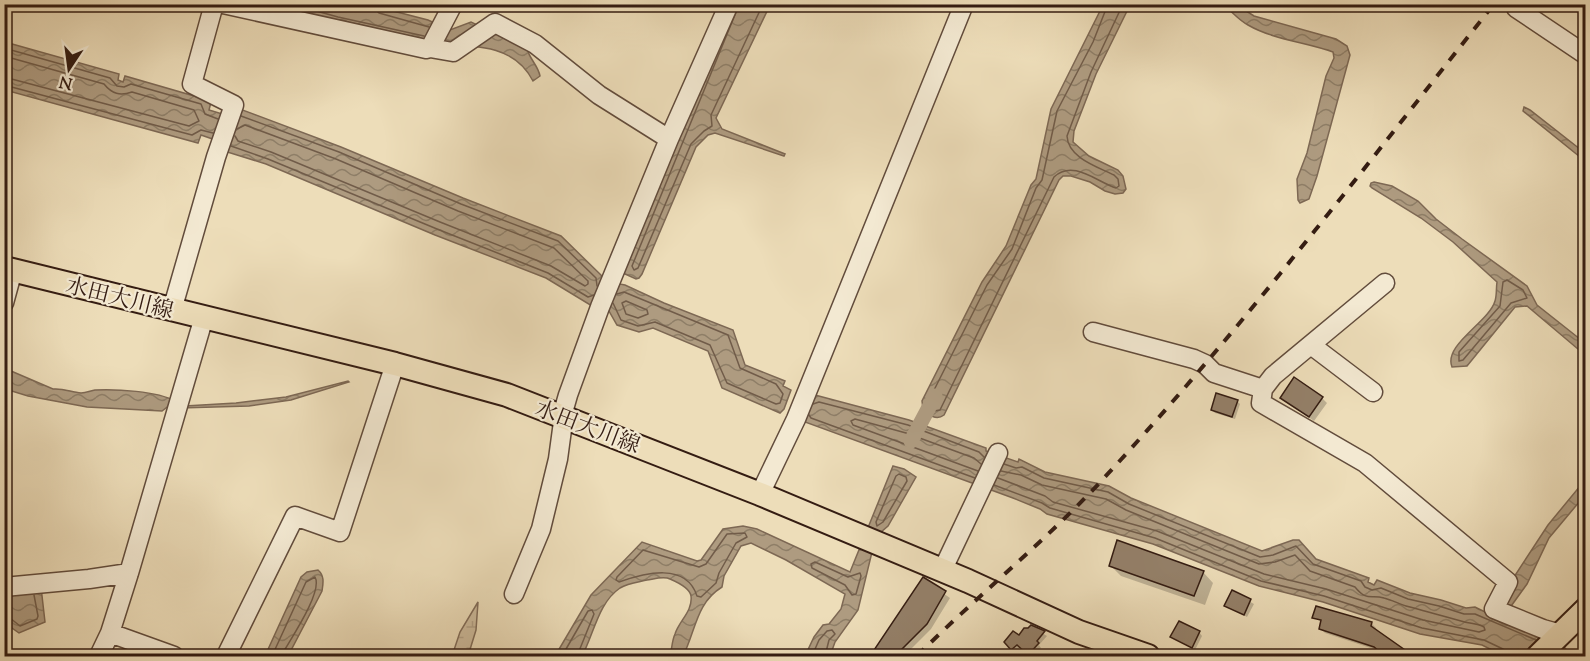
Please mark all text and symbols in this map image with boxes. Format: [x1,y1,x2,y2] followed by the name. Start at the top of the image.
[39,39,99,99] north arrow
[57,68,75,94] text: N
[62,271,177,329] street label: 水田大川線
[530,394,644,463] street label: 水田大川線

